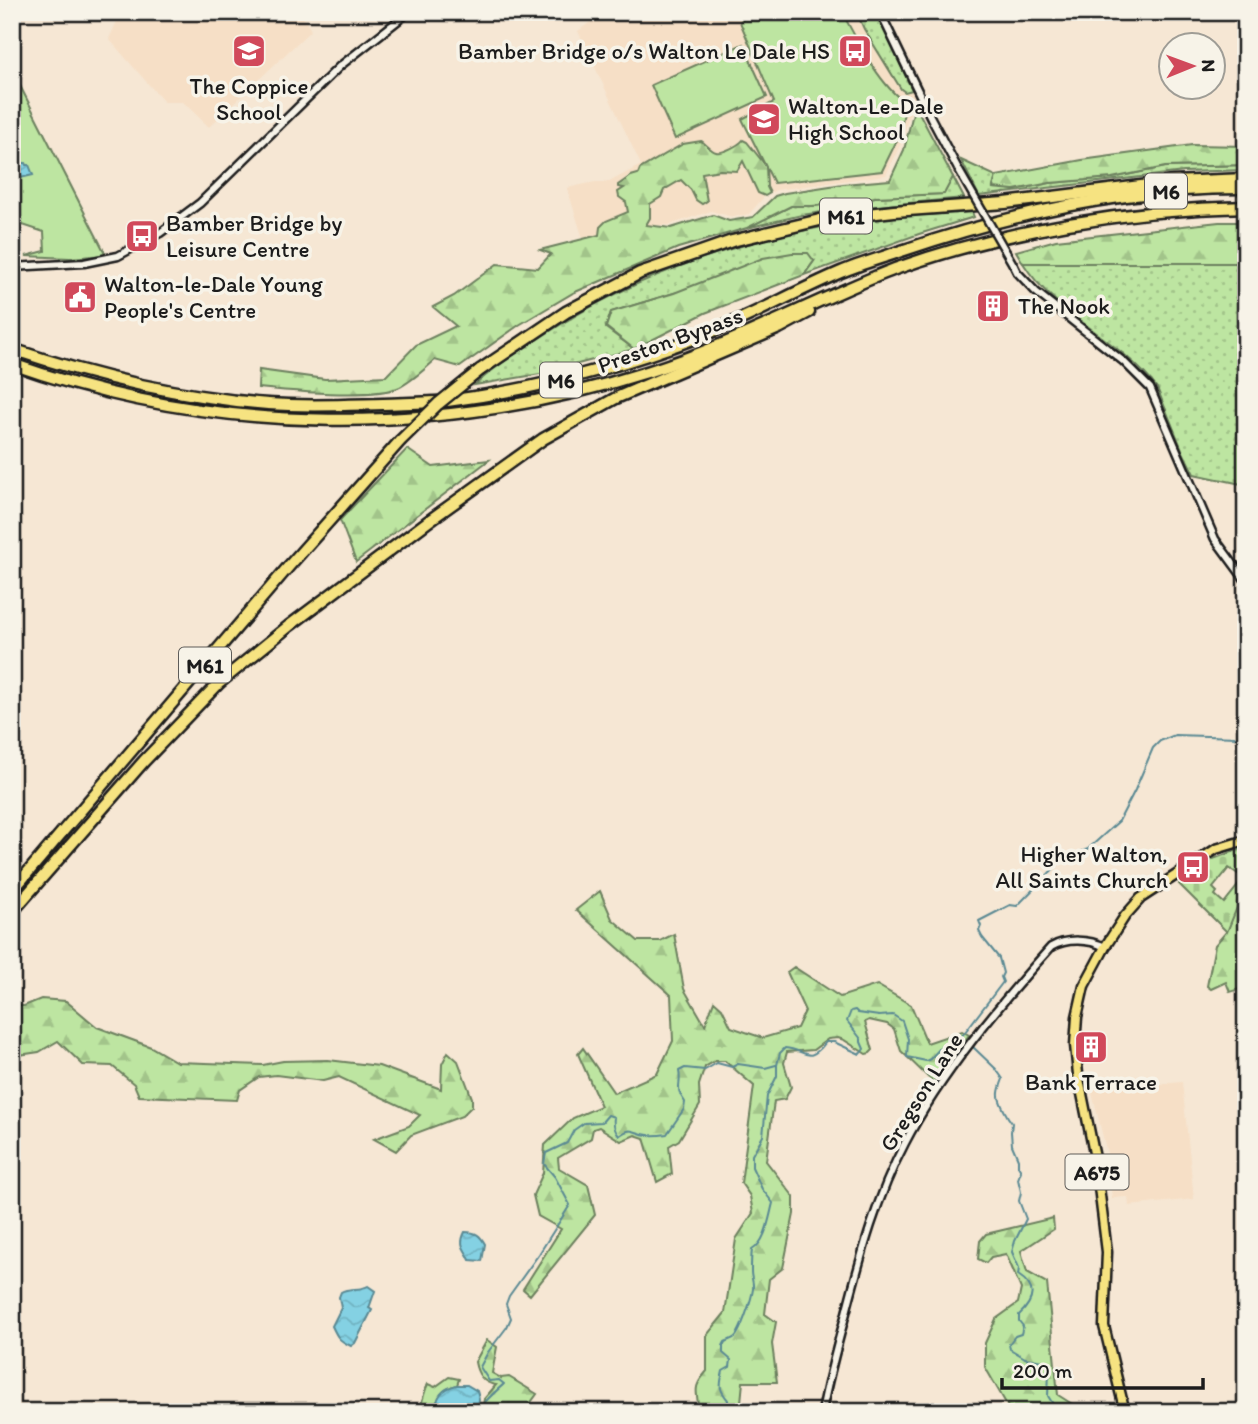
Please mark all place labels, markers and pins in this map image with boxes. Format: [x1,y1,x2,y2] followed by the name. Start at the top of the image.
[230,32,268,70] school or university icon: The Coppice School
[836,32,874,70] bus stop icon: Bamber Bridge o/s Walton Le Dale HS
[458,37,830,65] place label: Bamber Bridge o/s Walton Le Dale HS
[189,72,309,126] place label: The Coppice School
[788,92,944,146] place label: Walton-Le-Dale High School
[745,100,783,138] school or university icon: Walton-Le-Dale High School
[166,209,342,263] place label: Bamber Bridge by Leisure Centre
[123,217,161,255] bus stop icon: Bamber Bridge by Leisure Centre
[104,270,323,324] place label: Walton-le-Dale Young People's Centre
[61,278,99,316] public building icon: Walton-le-Dale Young People's Centre
[974,287,1012,325] building icon: The Nook
[1018,292,1110,320] place label: The Nook
[996,840,1168,894] place label: Higher Walton, All Saints Church
[1174,848,1212,886] bus stop icon: Higher Walton, All Saints Church
[1072,1028,1110,1066] building icon: Bank Terrace
[1025,1068,1157,1096] place label: Bank Terrace

